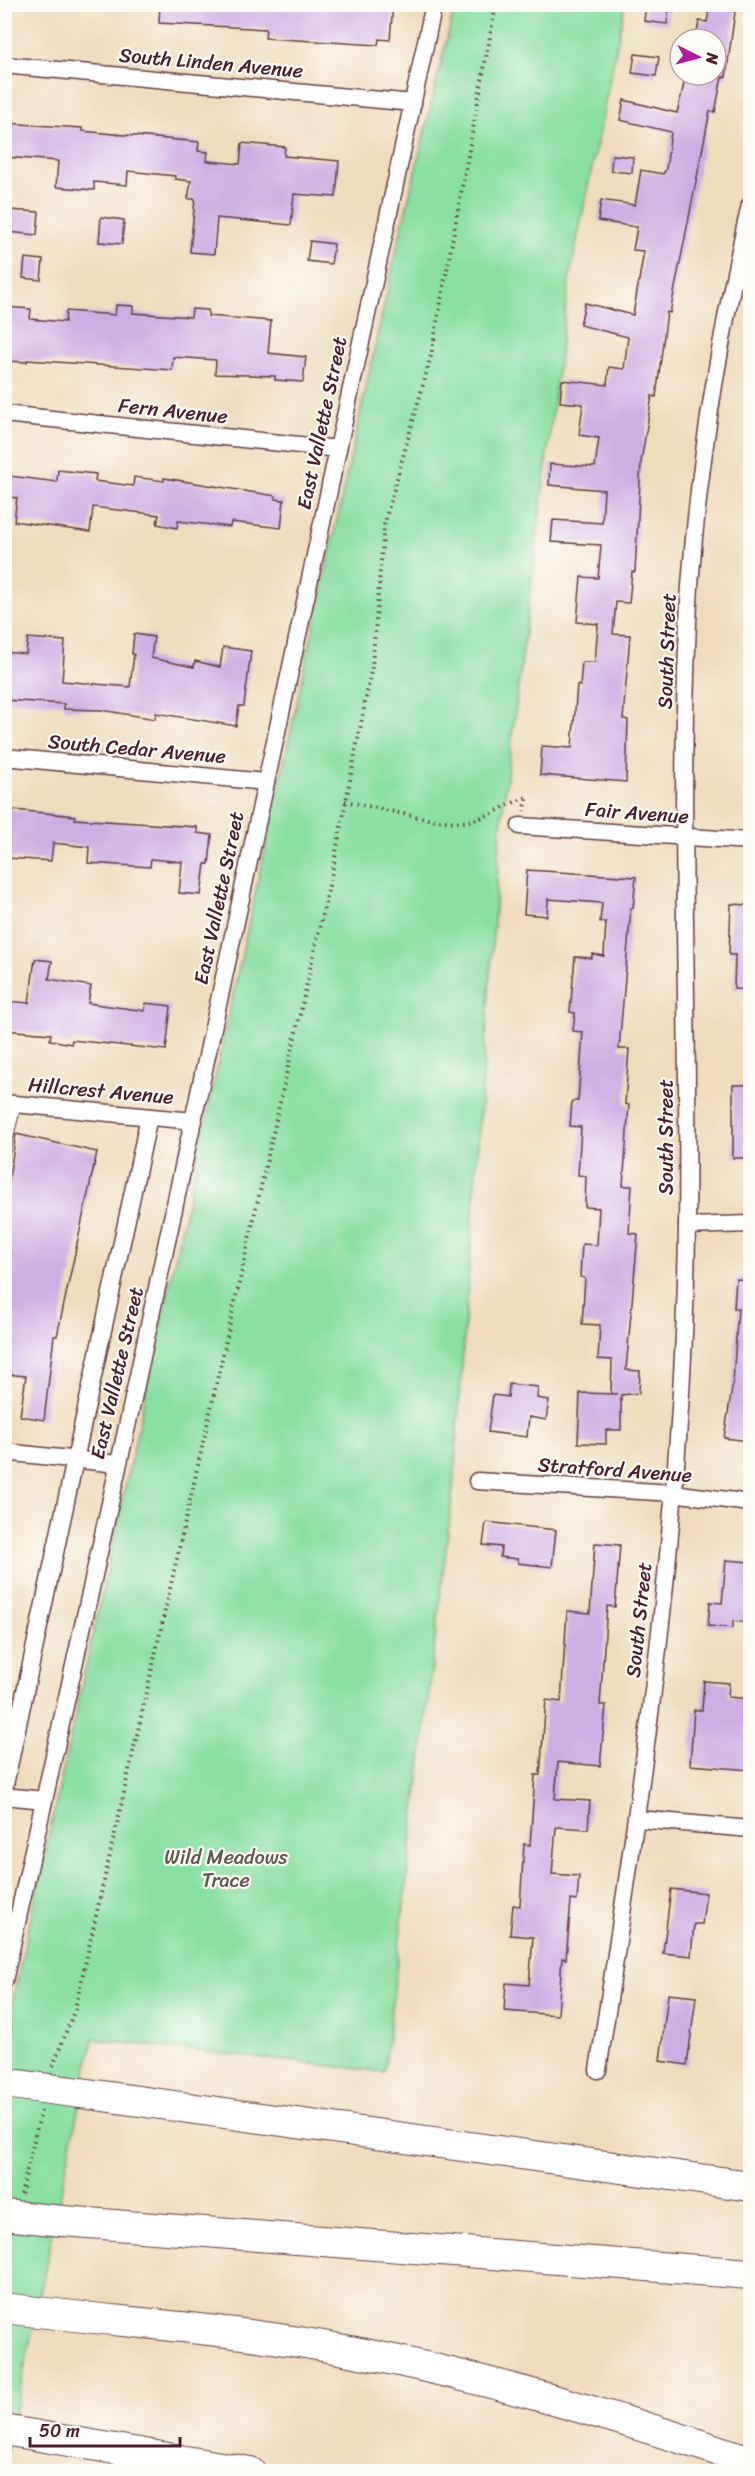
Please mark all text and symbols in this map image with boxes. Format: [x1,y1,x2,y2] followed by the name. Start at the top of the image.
[668,27,728,87] north arrow
[117,38,305,88] street label: South Linden Avenue
[697,50,728,66] text: N
[287,333,357,513] street label: East Vallette Street
[117,388,229,434] street label: Fern Avenue
[647,592,687,710] street label: South Street
[47,724,227,774] street label: South Cedar Avenue
[584,792,690,834] street label: Fair Avenue
[184,808,254,988] street label: East Vallette Street
[27,1067,175,1115] street label: Hillcrest Avenue
[649,1079,684,1195] street label: South Street
[80,1283,154,1463] street label: East Vallette Street
[537,1447,693,1493] street label: Stratford Avenue
[616,1560,662,1680] street label: South Street
[164,1840,289,1898] park label: Wild Meadows Trace
[30,2410,180,2448] scale bar
[39,2415,80,2447] text: 50 m

